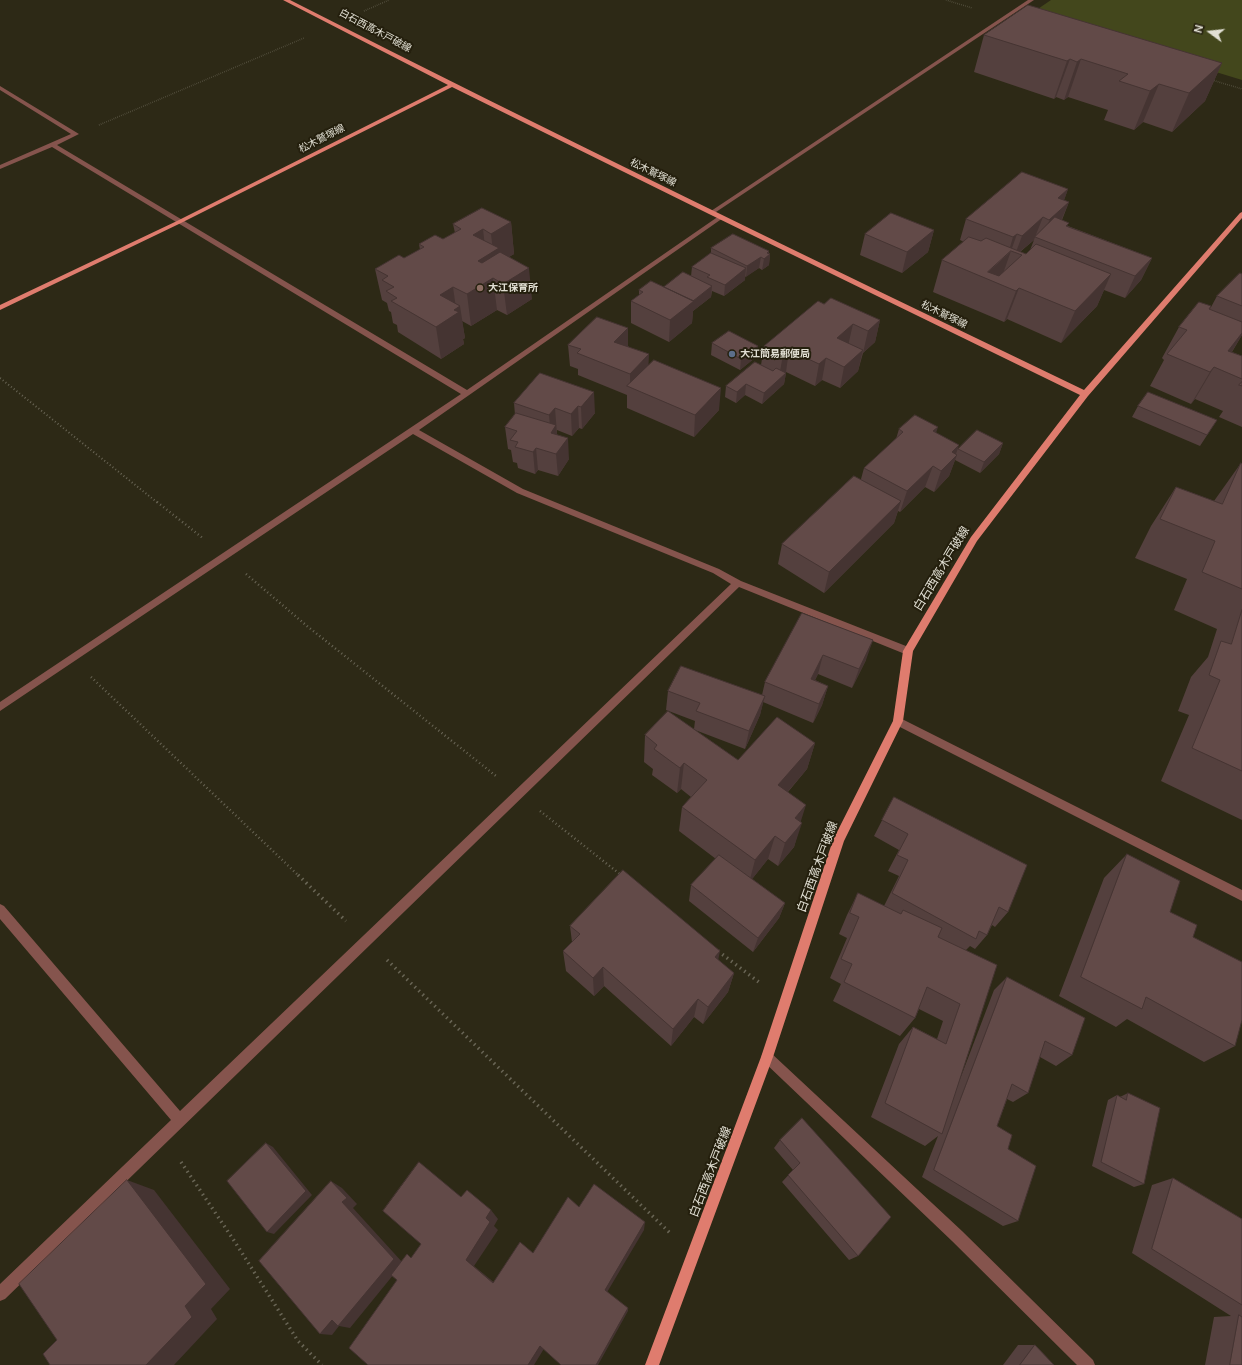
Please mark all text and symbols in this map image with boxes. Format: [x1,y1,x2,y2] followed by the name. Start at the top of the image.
[337,7,413,55] street label: 白石西高木戸破線
[1190,12,1230,52] north arrow
[1191,23,1206,35] text: N
[297,122,347,156] street label: 松木鷲塚線
[628,157,678,189] street label: 松木鷲塚線
[488,282,538,294] place label: 大江保育所
[475,283,485,293] marker: 大江保育所
[919,299,969,331] street label: 松木鷲塚線
[740,348,810,360] place label: 大江簡易郵便局
[727,349,737,359] marker: 大江簡易郵便局
[911,524,973,614] street label: 白石西高木戸破線
[795,819,841,915] street label: 白石西高木戸破線
[687,1125,735,1219] street label: 白石西高木戸破線

